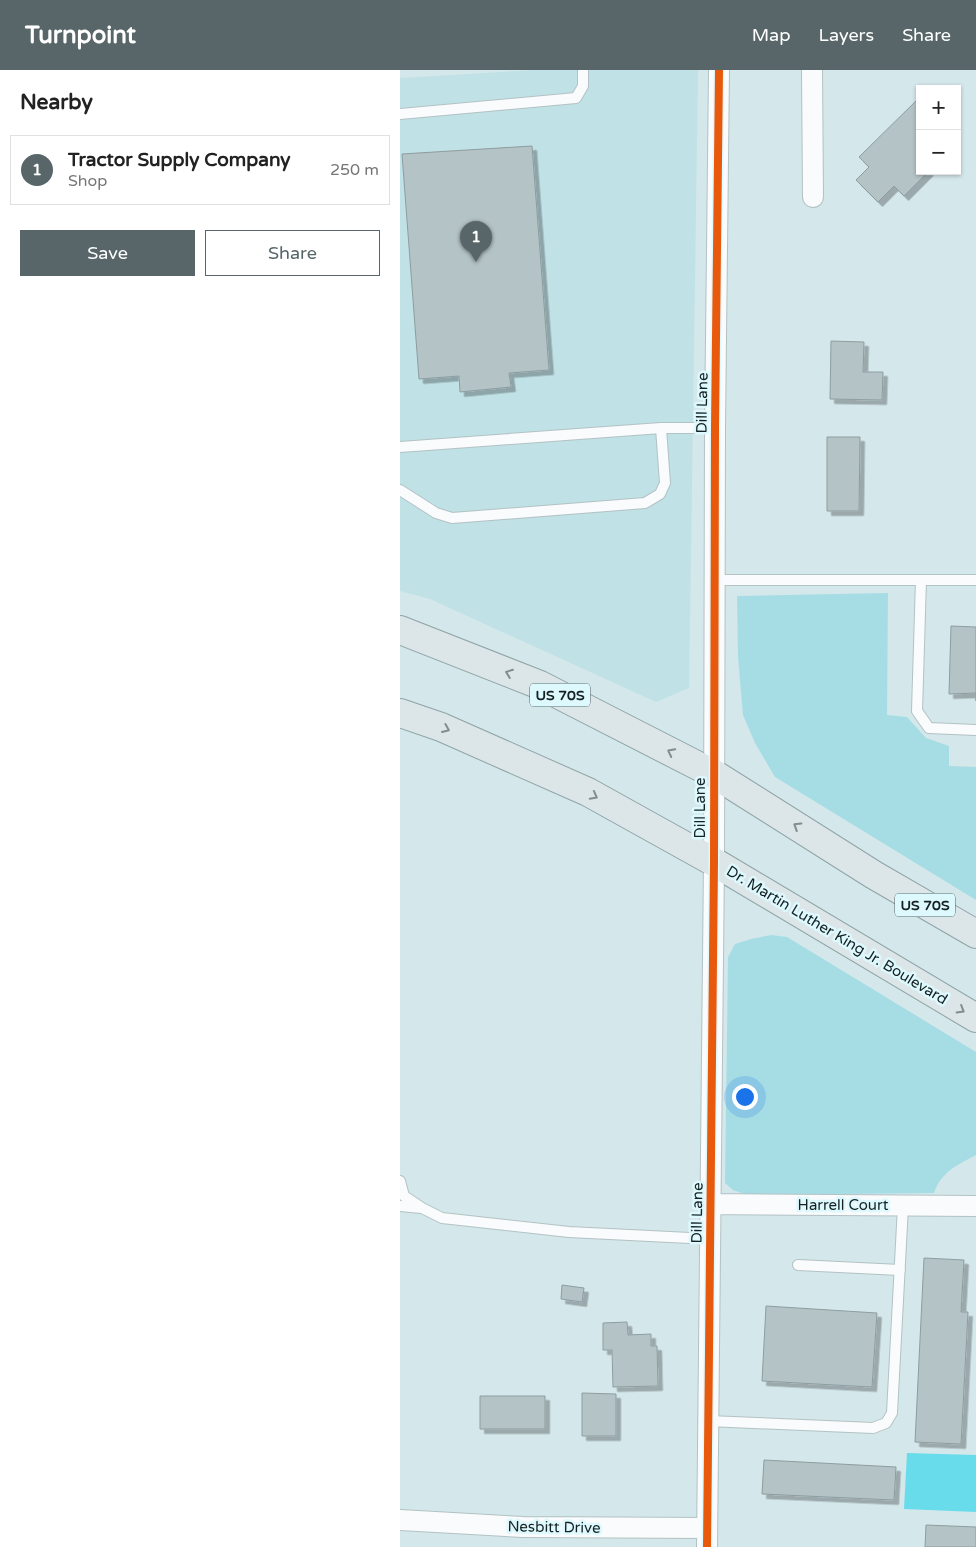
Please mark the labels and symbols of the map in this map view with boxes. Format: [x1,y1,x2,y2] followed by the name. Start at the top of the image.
[460,221,492,262] pin: 1
[692,372,712,434] street label: Dill Lane
[505,669,514,679] one-way arrow
[530,684,590,706] road number: US 70S
[441,723,450,734] one-way arrow
[667,748,676,758] one-way arrow
[691,778,709,838] street label: Dill Lane
[589,790,598,800] one-way arrow
[793,823,802,833] one-way arrow
[723,862,951,1008] street label: Dr. Martin Luther King Jr. Boulevard
[895,894,955,916] road number: US 70S
[956,1003,965,1013] one-way arrow
[732,1084,758,1110] your location
[687,1182,707,1244] street label: Dill Lane
[798,1196,889,1214] street label: Harrell Court
[507,1517,601,1537] street label: Nesbitt Drive

